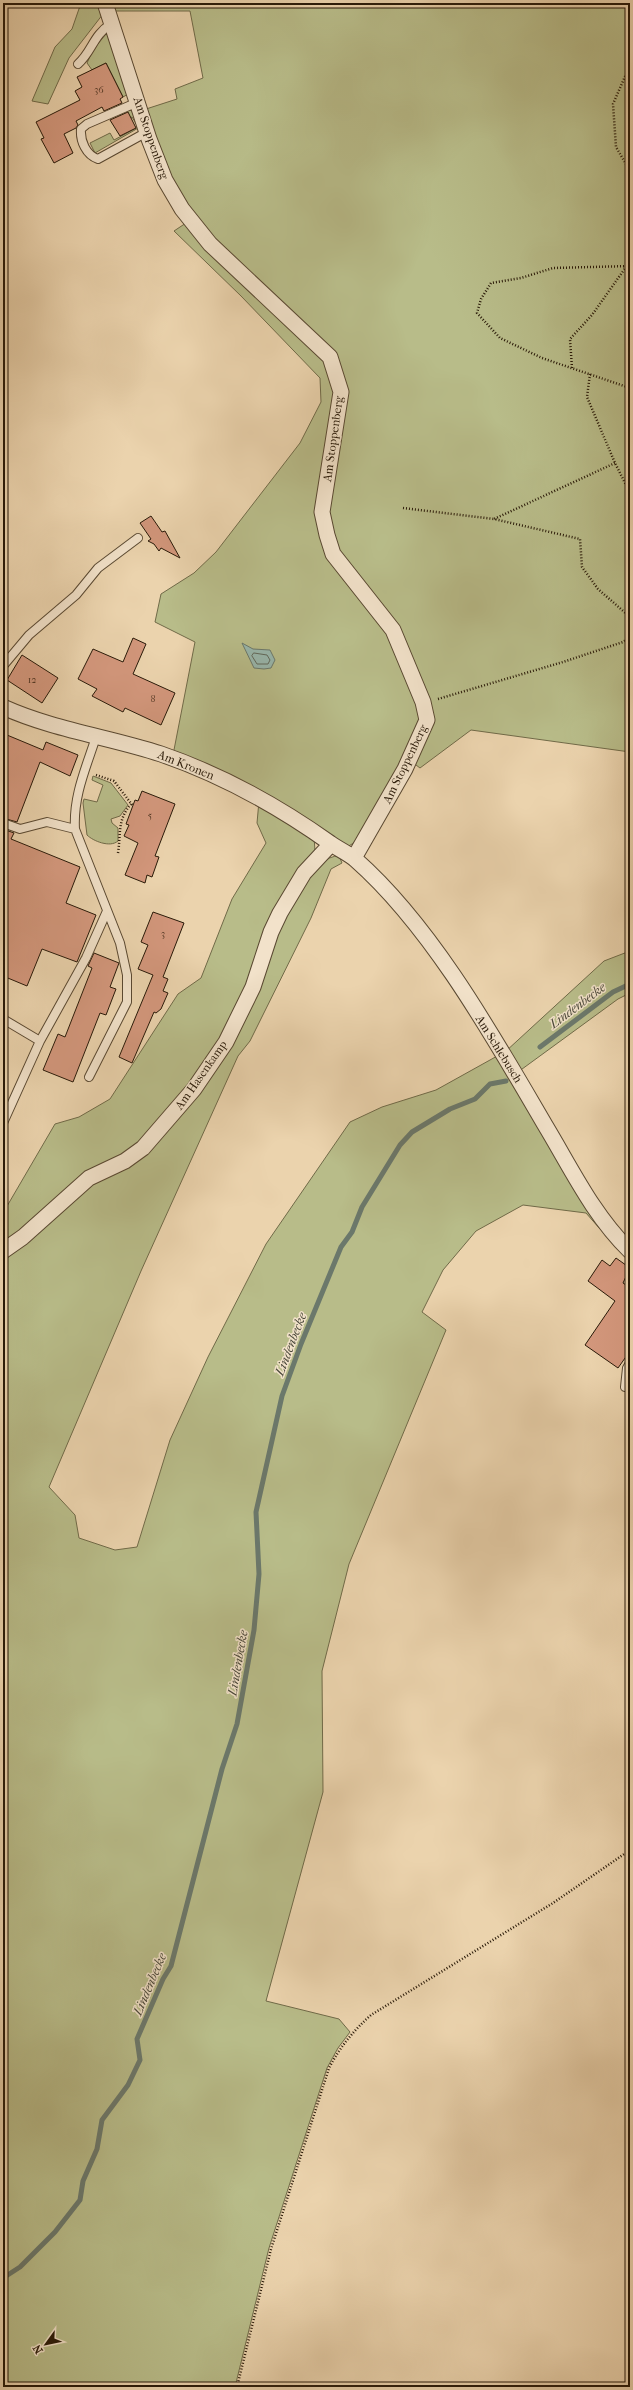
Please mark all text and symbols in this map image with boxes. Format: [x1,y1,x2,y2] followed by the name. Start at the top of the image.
[94,84,104,96] house number: 36
[130,94,172,182] street label: Am Stoppenberg
[320,395,346,484] street label: Am Stoppenberg
[28,674,36,686] house number: 12
[150,693,156,705] house number: 8
[379,722,430,807] street label: Am Stoppenberg
[155,747,216,783] street label: Am Kronen
[148,810,152,822] house number: 5
[161,928,165,940] house number: 3
[546,979,609,1032] water label: Lindenbecke
[472,1012,525,1086] street label: Am Schlebusch
[171,1037,230,1113] street label: Am Hasenkamp
[271,1310,310,1379] water label: Lindenbecke
[224,1628,251,1698] water label: Lindenbecke
[129,1950,170,2019] water label: Lindenbecke
[26,2324,66,2364] north arrow
[30,2342,46,2356] text: N

